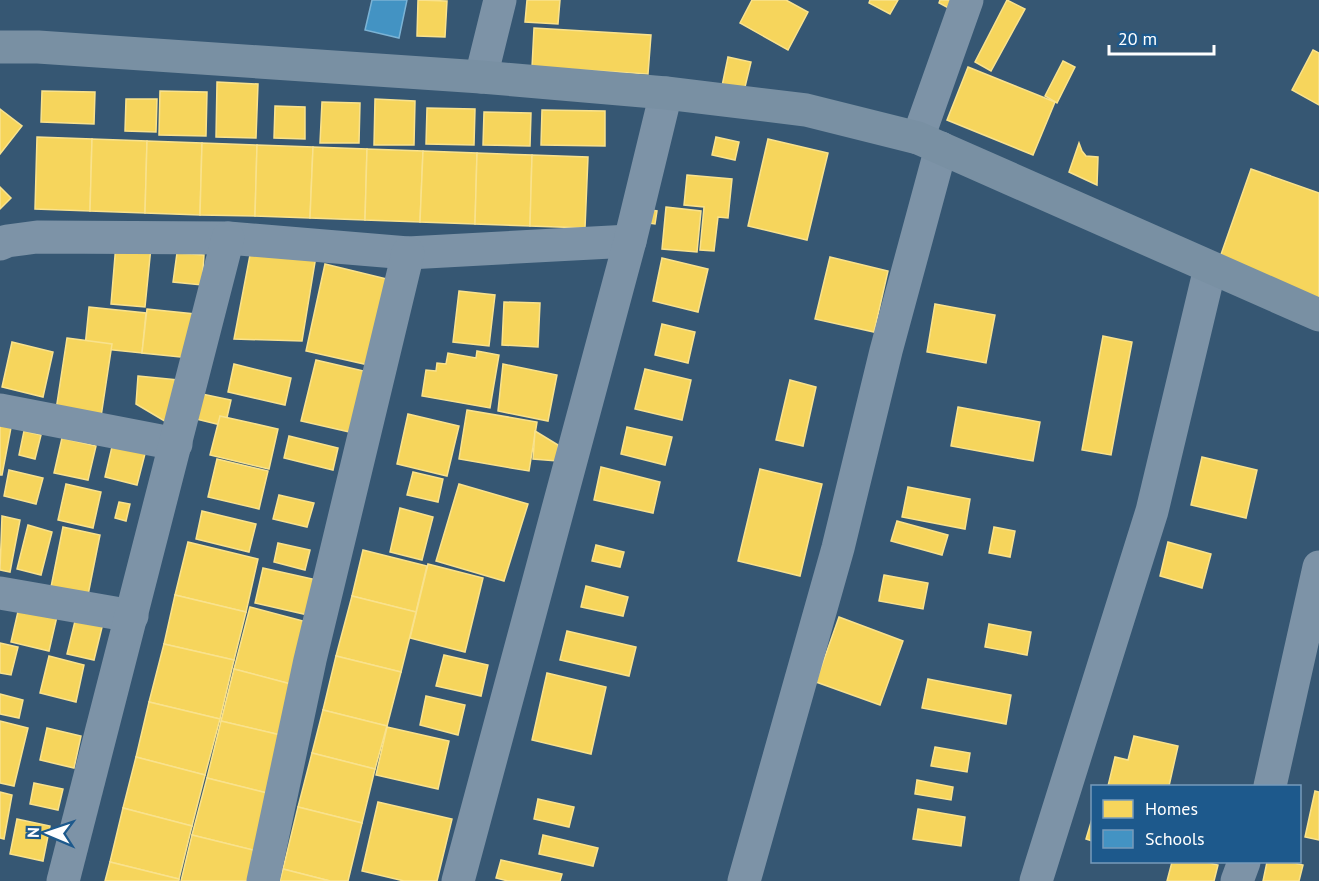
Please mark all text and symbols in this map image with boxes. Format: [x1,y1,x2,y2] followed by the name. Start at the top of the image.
[1109,18,1214,56] scale bar
[1118,27,1157,50] text: 20 m
[1091,785,1301,863] legend
[1145,797,1198,820] text: Homes
[18,803,78,863] north arrow
[23,827,43,838] text: N
[1145,827,1205,850] text: Schools

